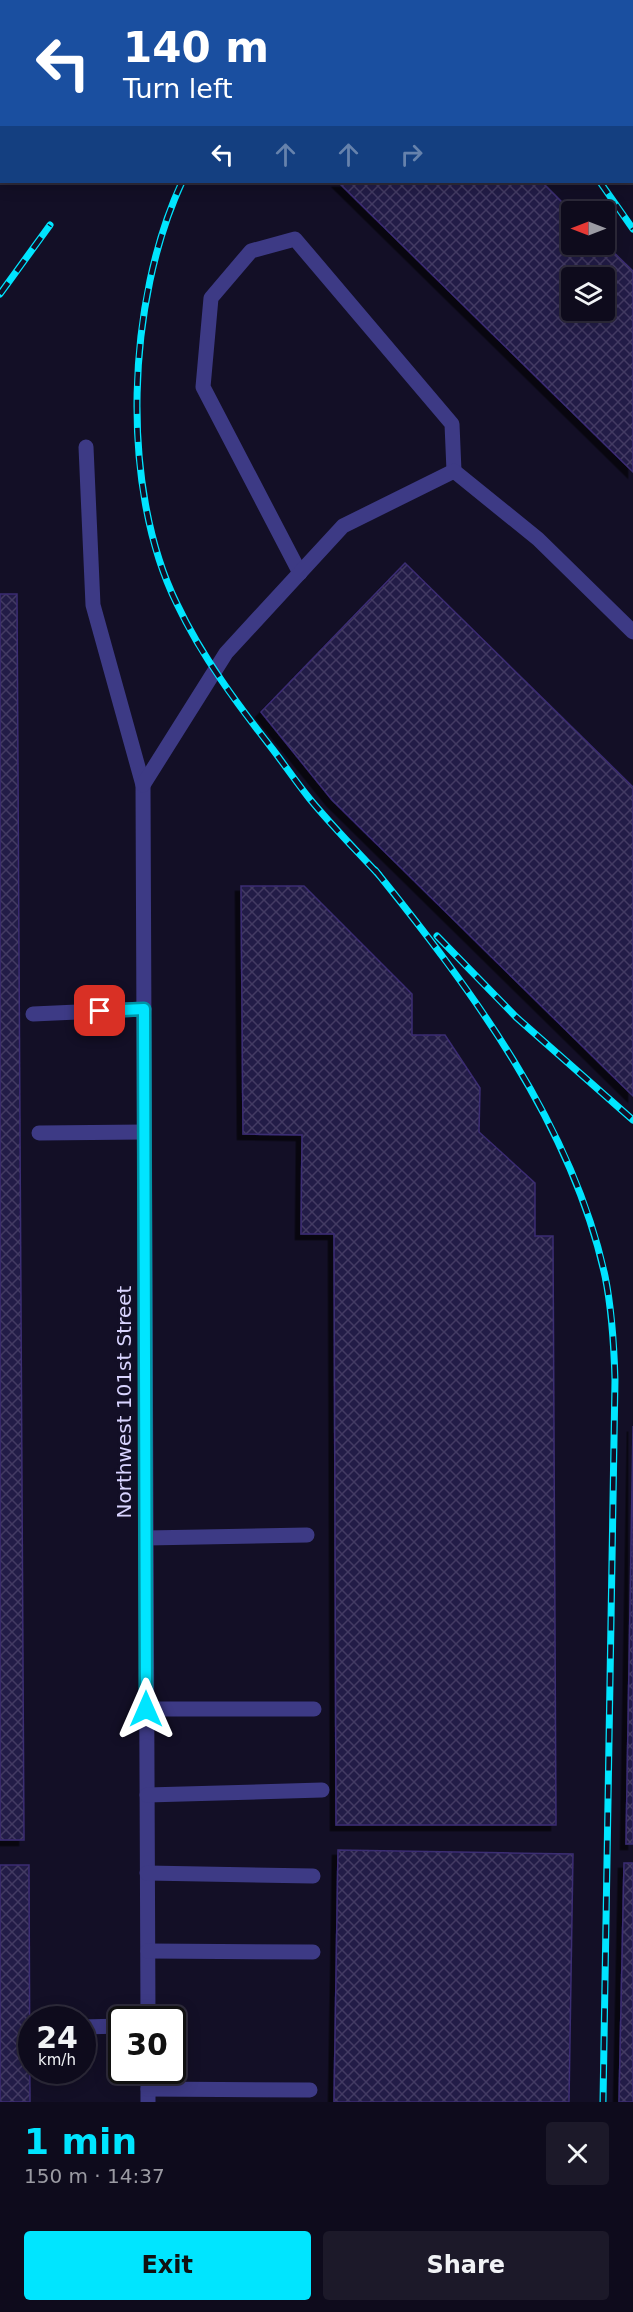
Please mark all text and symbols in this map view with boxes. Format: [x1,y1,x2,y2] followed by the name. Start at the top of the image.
[123,23,269,72] text: 140 m
[24,24,102,102] icon: left
[123,73,233,104] text: Turn left
[206,138,239,171] icon: left
[269,138,302,171] icon: ahead
[332,138,365,171] icon: ahead
[395,138,428,171] icon: right
[561,201,615,255] north arrow
[561,201,615,321] map controls
[561,267,615,321] button: layers
[74,985,125,1036] pin
[83,994,116,1027] icon: arrive
[112,1285,136,1518] street label: Northwest 101st Street
[114,1677,178,1741] position arrow
[108,2006,186,2084] speed limit sign: 30
[36,2020,78,2055] text: 24
[38,2051,76,2069] text: km/h
[24,2121,137,2162] text: 1 min
[546,2122,609,2185] button: close
[24,2164,165,2188] text: 150 m · 14:37
[24,2231,311,2300] button: Exit
[323,2231,609,2300] button: Share

